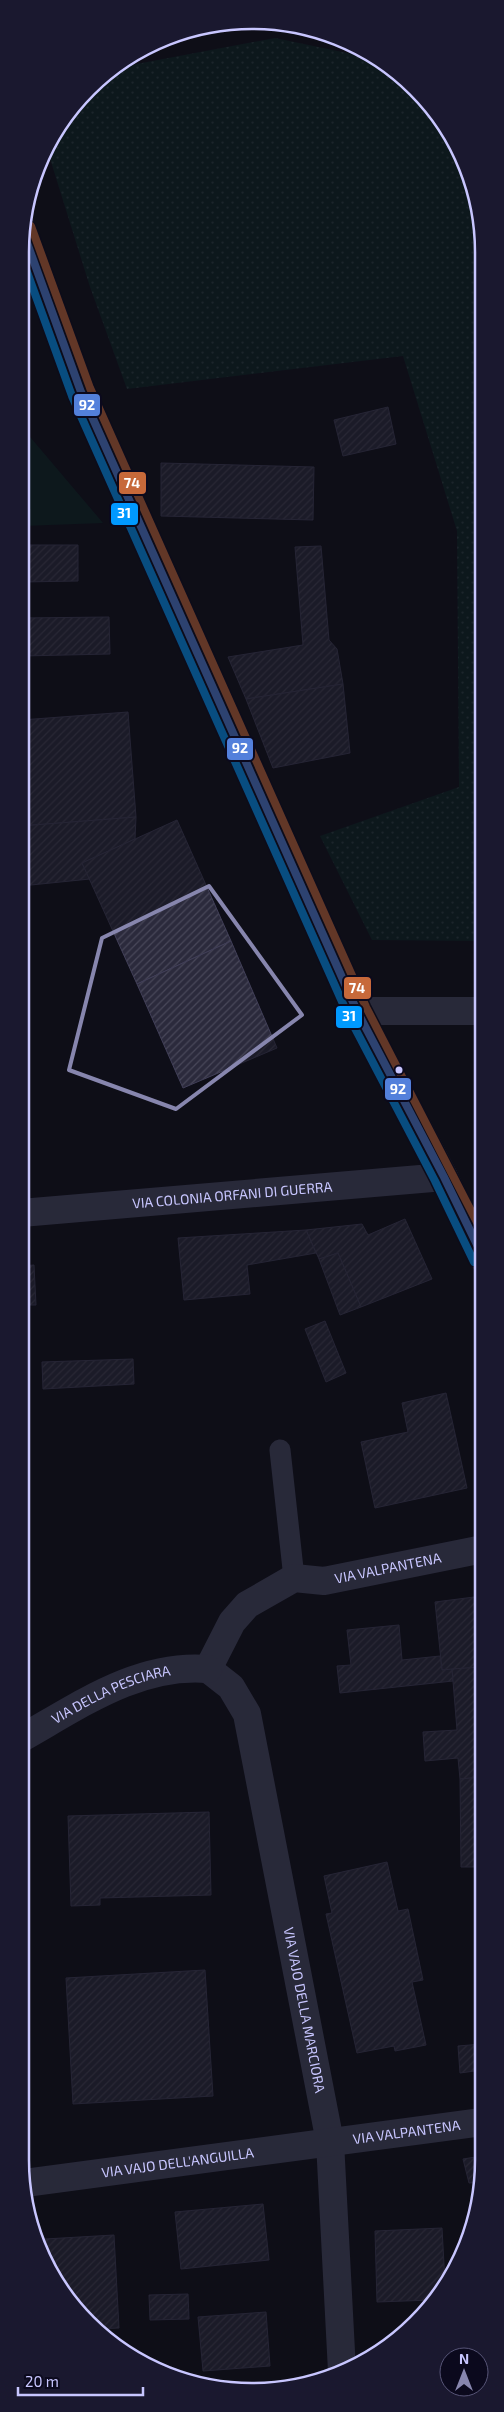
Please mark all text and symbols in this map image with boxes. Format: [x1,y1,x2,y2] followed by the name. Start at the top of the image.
[73,393,101,417] line badge: 92
[79,396,95,413] text: 92
[118,471,147,495] line badge: 74
[124,474,140,491] text: 74
[110,502,139,526] line badge: 31
[117,504,131,521] text: 31
[226,737,254,761] line badge: 92
[232,739,248,756] text: 92
[343,976,372,1000] line badge: 74
[349,979,365,996] text: 74
[335,1005,363,1029] line badge: 31
[342,1007,356,1024] text: 31
[394,1065,404,1075] unlabelled marker
[384,1077,412,1101] line badge: 92
[390,1080,406,1097] text: 92
[132,1178,333,1211] street label: VIA COLONIA ORFANI DI GUERRA
[333,1549,443,1587] street label: VIA VALPANTENA
[48,1661,172,1727] street label: VIA DELLA PESCIARA
[280,1925,329,2094] street label: VIA VAJO DELLA MARCIORA
[352,2116,462,2147] street label: VIA VALPANTENA
[100,2144,255,2181] street label: VIA VAJO DELL'ANGUILLA
[439,2347,489,2397] north arrow
[459,2350,469,2367] text: N
[18,2364,142,2396] scale bar
[25,2372,59,2390] text: 20 m

